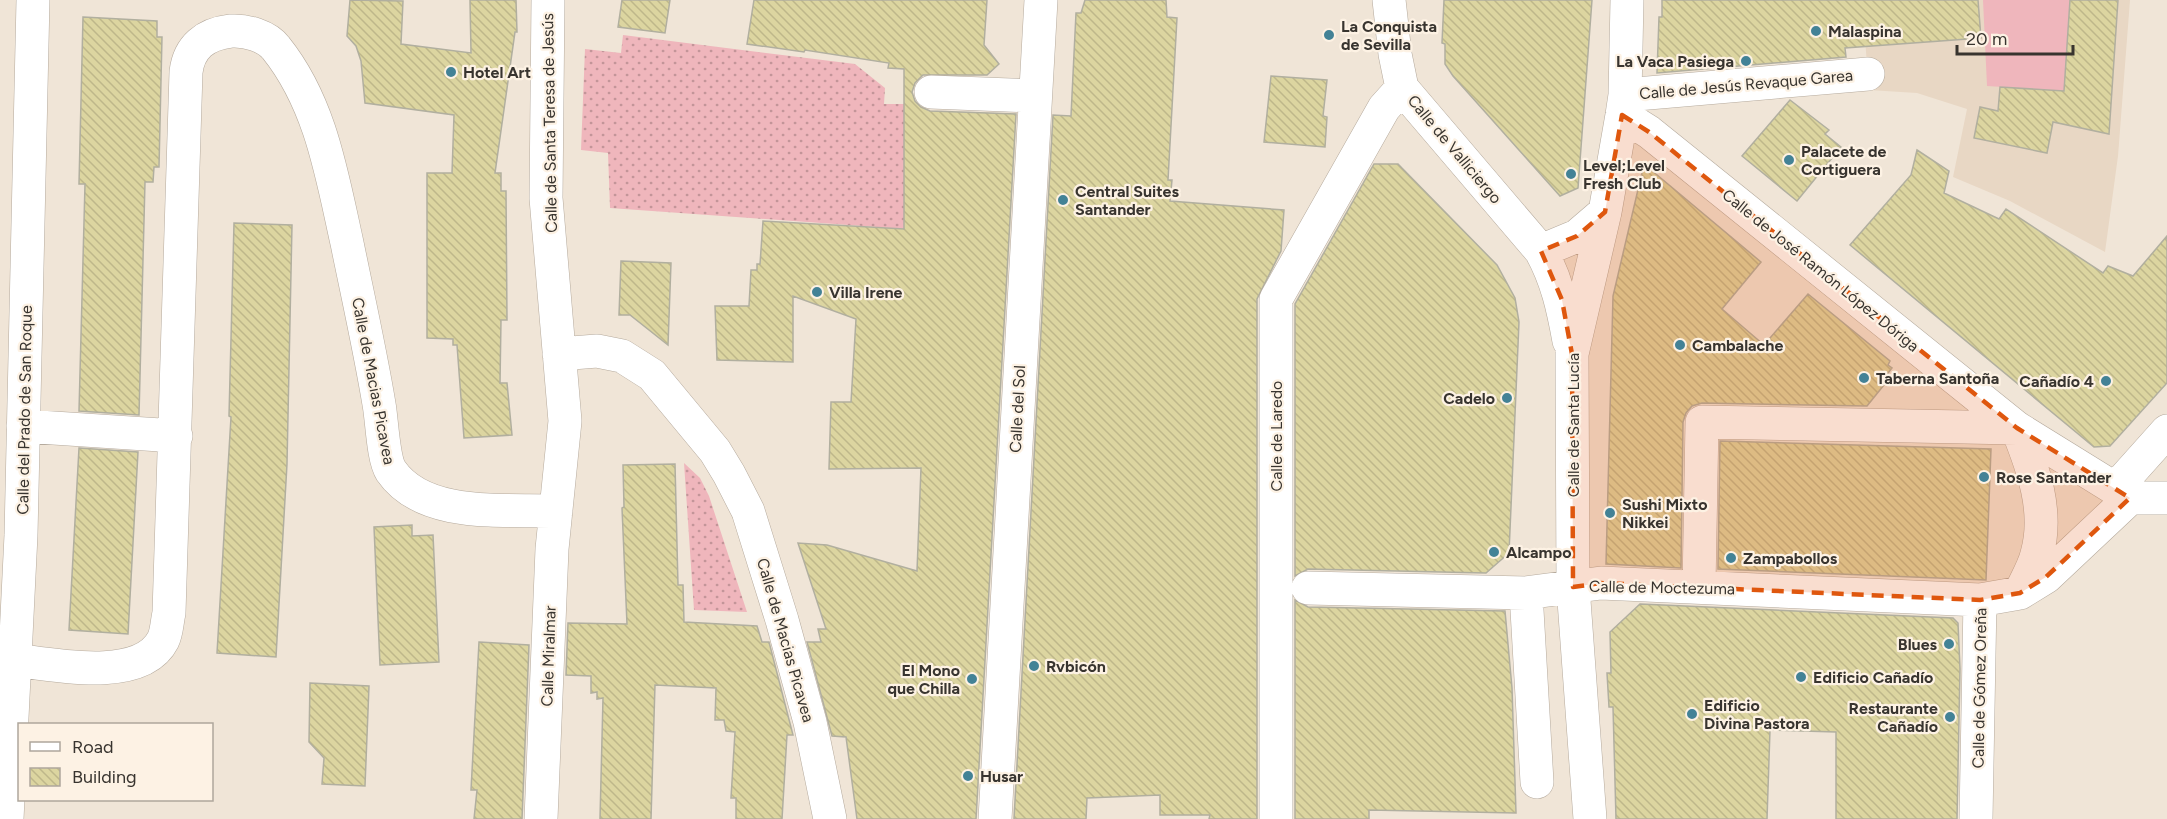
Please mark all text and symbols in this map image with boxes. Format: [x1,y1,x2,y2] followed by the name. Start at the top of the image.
[538,13,561,233] street label: Calle de Santa Teresa de Jesús
[1341,17,1437,54] place label: La Conquista de Sevilla
[1957,18,2072,56] scale bar
[1828,22,1902,41] place label: Malaspina
[1809,24,1823,38] marker: Malaspina
[1322,28,1336,42] marker: La Conquista de Sevilla
[1966,28,2007,50] text: 20 m
[1616,52,1734,71] place label: La Vaca Pasiega
[1739,54,1753,68] marker: La Vaca Pasiega
[463,63,531,82] place label: Hotel Art
[444,65,458,79] marker: Hotel Art
[1638,66,1854,103] street label: Calle de Jesús Revaque Garea
[1404,91,1506,208] street label: Calle de Valliciergo
[1801,142,1887,179] place label: Palacete de Cortiguera
[1782,153,1796,167] marker: Palacete de Cortiguera
[1583,156,1665,193] place label: Level;Level Fresh Club
[1564,167,1578,181] marker: Level;Level Fresh Club
[1075,182,1179,219] place label: Central Suites Santander
[1718,185,1923,356] street label: Calle de José Ramón López Dóriga
[1056,193,1070,207] marker: Central Suites Santander
[829,283,903,302] place label: Villa Irene
[810,285,824,299] marker: Villa Irene
[348,296,399,466] street label: Calle de Macias Picavea
[13,305,36,515] street label: Calle del Prado de San Roque
[1692,336,1783,355] place label: Cambalache
[1673,338,1687,352] marker: Cambalache
[1564,353,1583,497] street label: Calle de Santa Lucía
[1006,365,1029,453] street label: Calle del Sol
[1876,369,1999,388] place label: Taberna Santoña
[1857,371,1871,385] marker: Taberna Santoña
[2019,372,2094,391] place label: Cañadío 4
[2099,374,2113,388] marker: Cañadío 4
[1267,381,1286,491] street label: Calle de Laredo
[1443,389,1495,408] place label: Cadelo
[1500,391,1514,405] marker: Cadelo
[1996,468,2111,487] place label: Rose Santander
[1977,470,1991,484] marker: Rose Santander
[1622,495,1707,532] place label: Sushi Mixto Nikkei
[1603,506,1617,520] marker: Sushi Mixto Nikkei
[1506,543,1572,562] place label: Alcampo
[1487,545,1501,559] marker: Alcampo
[1743,549,1838,568] place label: Zampabollos
[1724,551,1738,565] marker: Zampabollos
[753,556,818,724] street label: Calle de Macias Picavea
[1589,577,1735,598] street label: Calle de Moctezuma
[537,605,560,707] street label: Calle Miralmar
[1969,607,1990,769] street label: Calle de Gómez Oreña
[1898,635,1938,654] place label: Blues
[1942,637,1956,651] marker: Blues
[1046,657,1106,676] place label: Rvbicón
[1027,659,1041,673] marker: Rvbicón
[887,661,960,698] place label: El Mono que Chilla
[1813,668,1933,687] place label: Edificio Cañadío
[1794,670,1808,684] marker: Edificio Cañadío
[965,672,979,686] marker: El Mono que Chilla
[1704,696,1810,733] place label: Edificio Divina Pastora
[1849,699,1938,736] place label: Restaurante Cañadío
[1685,707,1699,721] marker: Edificio Divina Pastora
[1943,710,1957,724] marker: Restaurante Cañadío
[18,723,213,801] legend
[72,736,113,758] text: Road
[72,766,137,788] text: Building
[980,767,1023,786] place label: Husar
[961,769,975,783] marker: Husar

